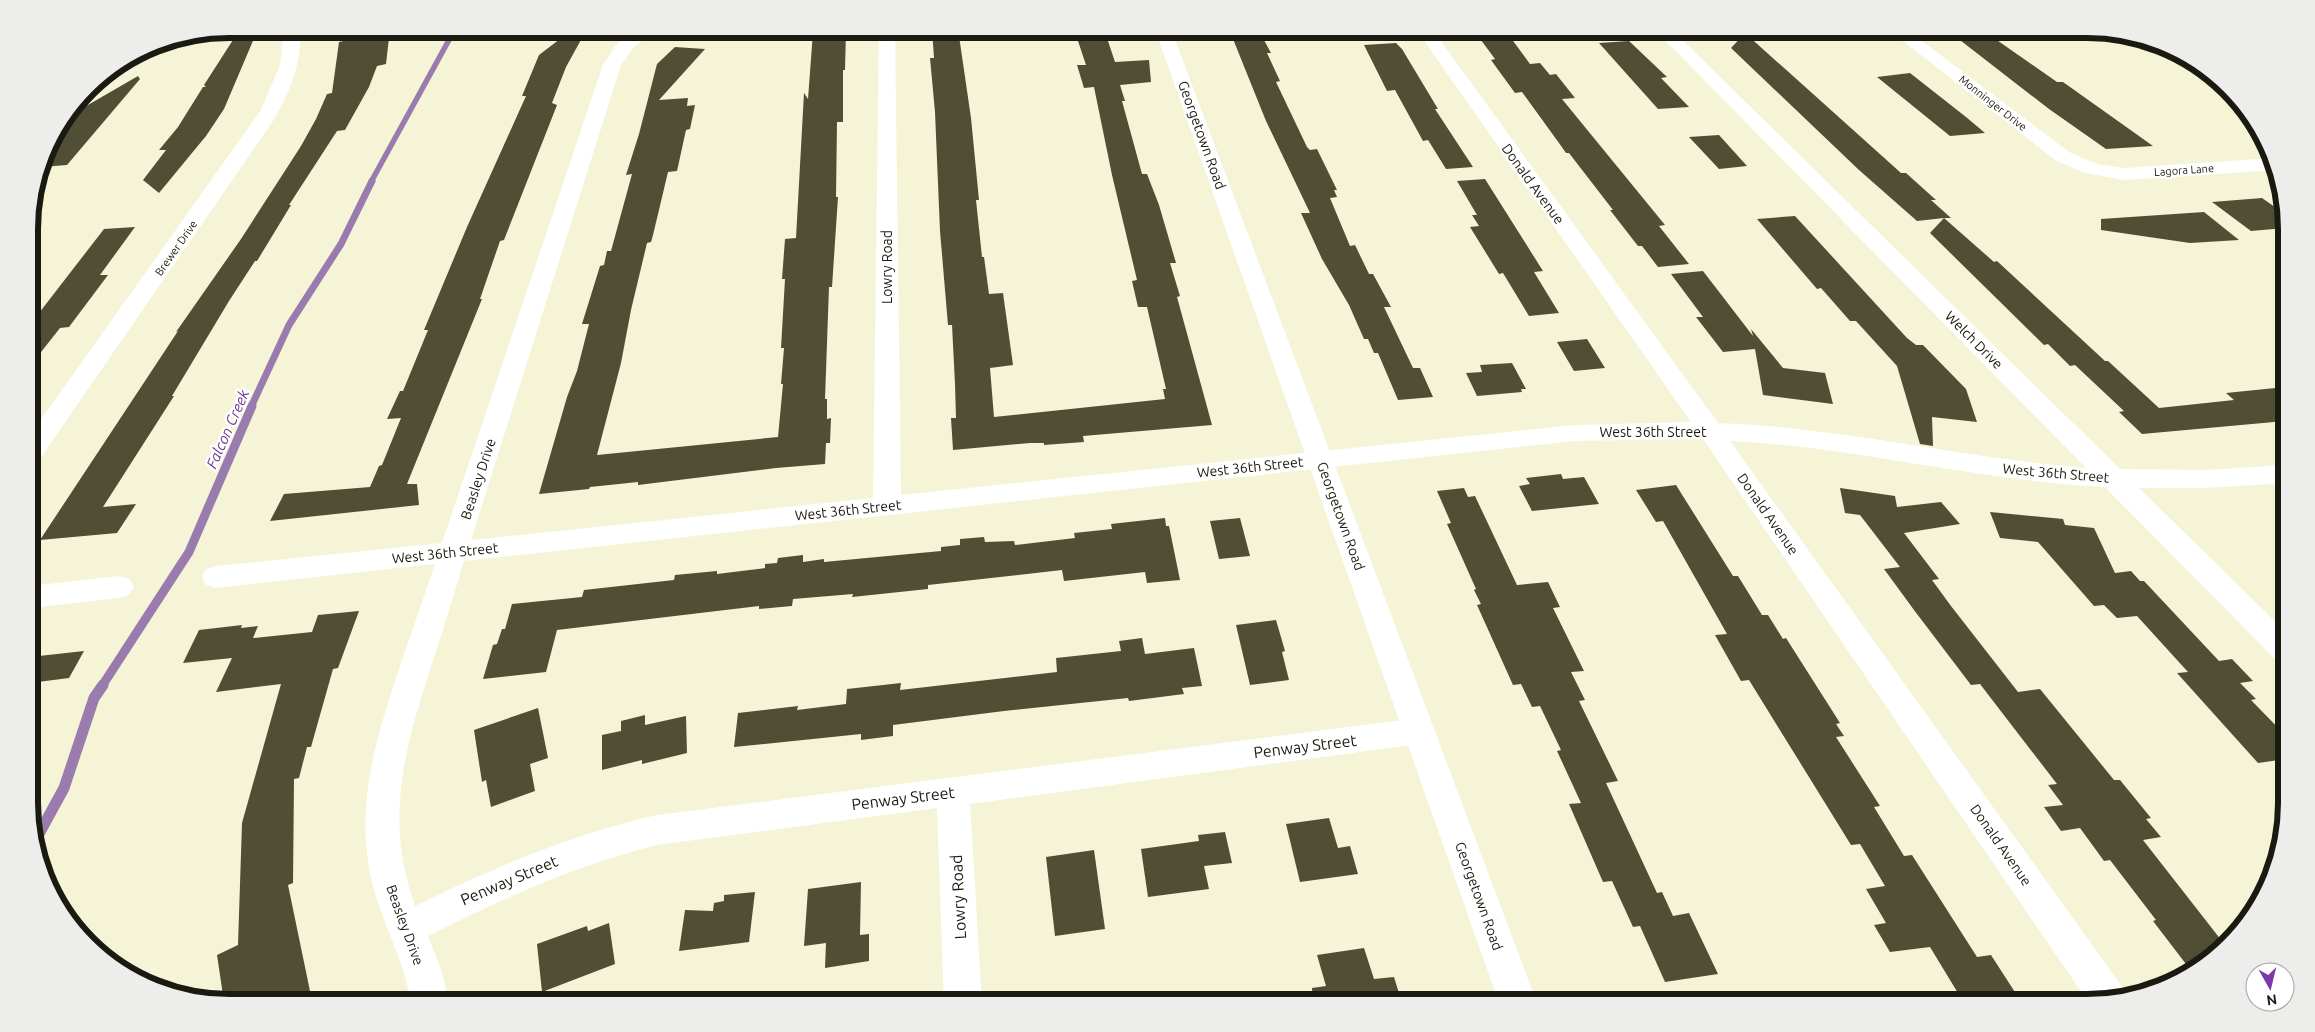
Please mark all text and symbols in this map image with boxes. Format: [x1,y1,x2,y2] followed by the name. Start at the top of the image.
[1957,73,2029,133] street label: Monninger Drive
[1175,79,1229,191] street label: Georgetown Road
[1498,141,1568,227] street label: Donald Avenue
[2154,162,2214,178] street label: Lagora Lane
[153,218,199,278] street label: Brewer Drive
[879,230,895,304] street label: Lowry Road
[1942,308,2006,372] street label: Welch Drive
[203,386,253,471] water label: Falcon Creek
[1600,424,1707,440] street label: West 36th Street
[457,436,499,522] street label: Beasley Drive
[1196,453,1304,481] street label: West 36th Street
[1314,460,1368,572] street label: Georgetown Road
[2002,460,2110,486] street label: West 36th Street
[1734,470,1802,558] street label: Donald Avenue
[794,496,902,524] street label: West 36th Street
[391,539,499,567] street label: West 36th Street
[1252,731,1358,761] street label: Penway Street
[850,783,956,813] street label: Penway Street
[1967,801,2035,889] street label: Donald Avenue
[1452,840,1506,952] street label: Georgetown Road
[458,851,561,909] street label: Penway Street
[947,854,969,940] street label: Lowry Road
[383,883,427,967] street label: Beasley Drive
[2245,962,2295,1012] north arrow
[2266,991,2278,1009] text: N

